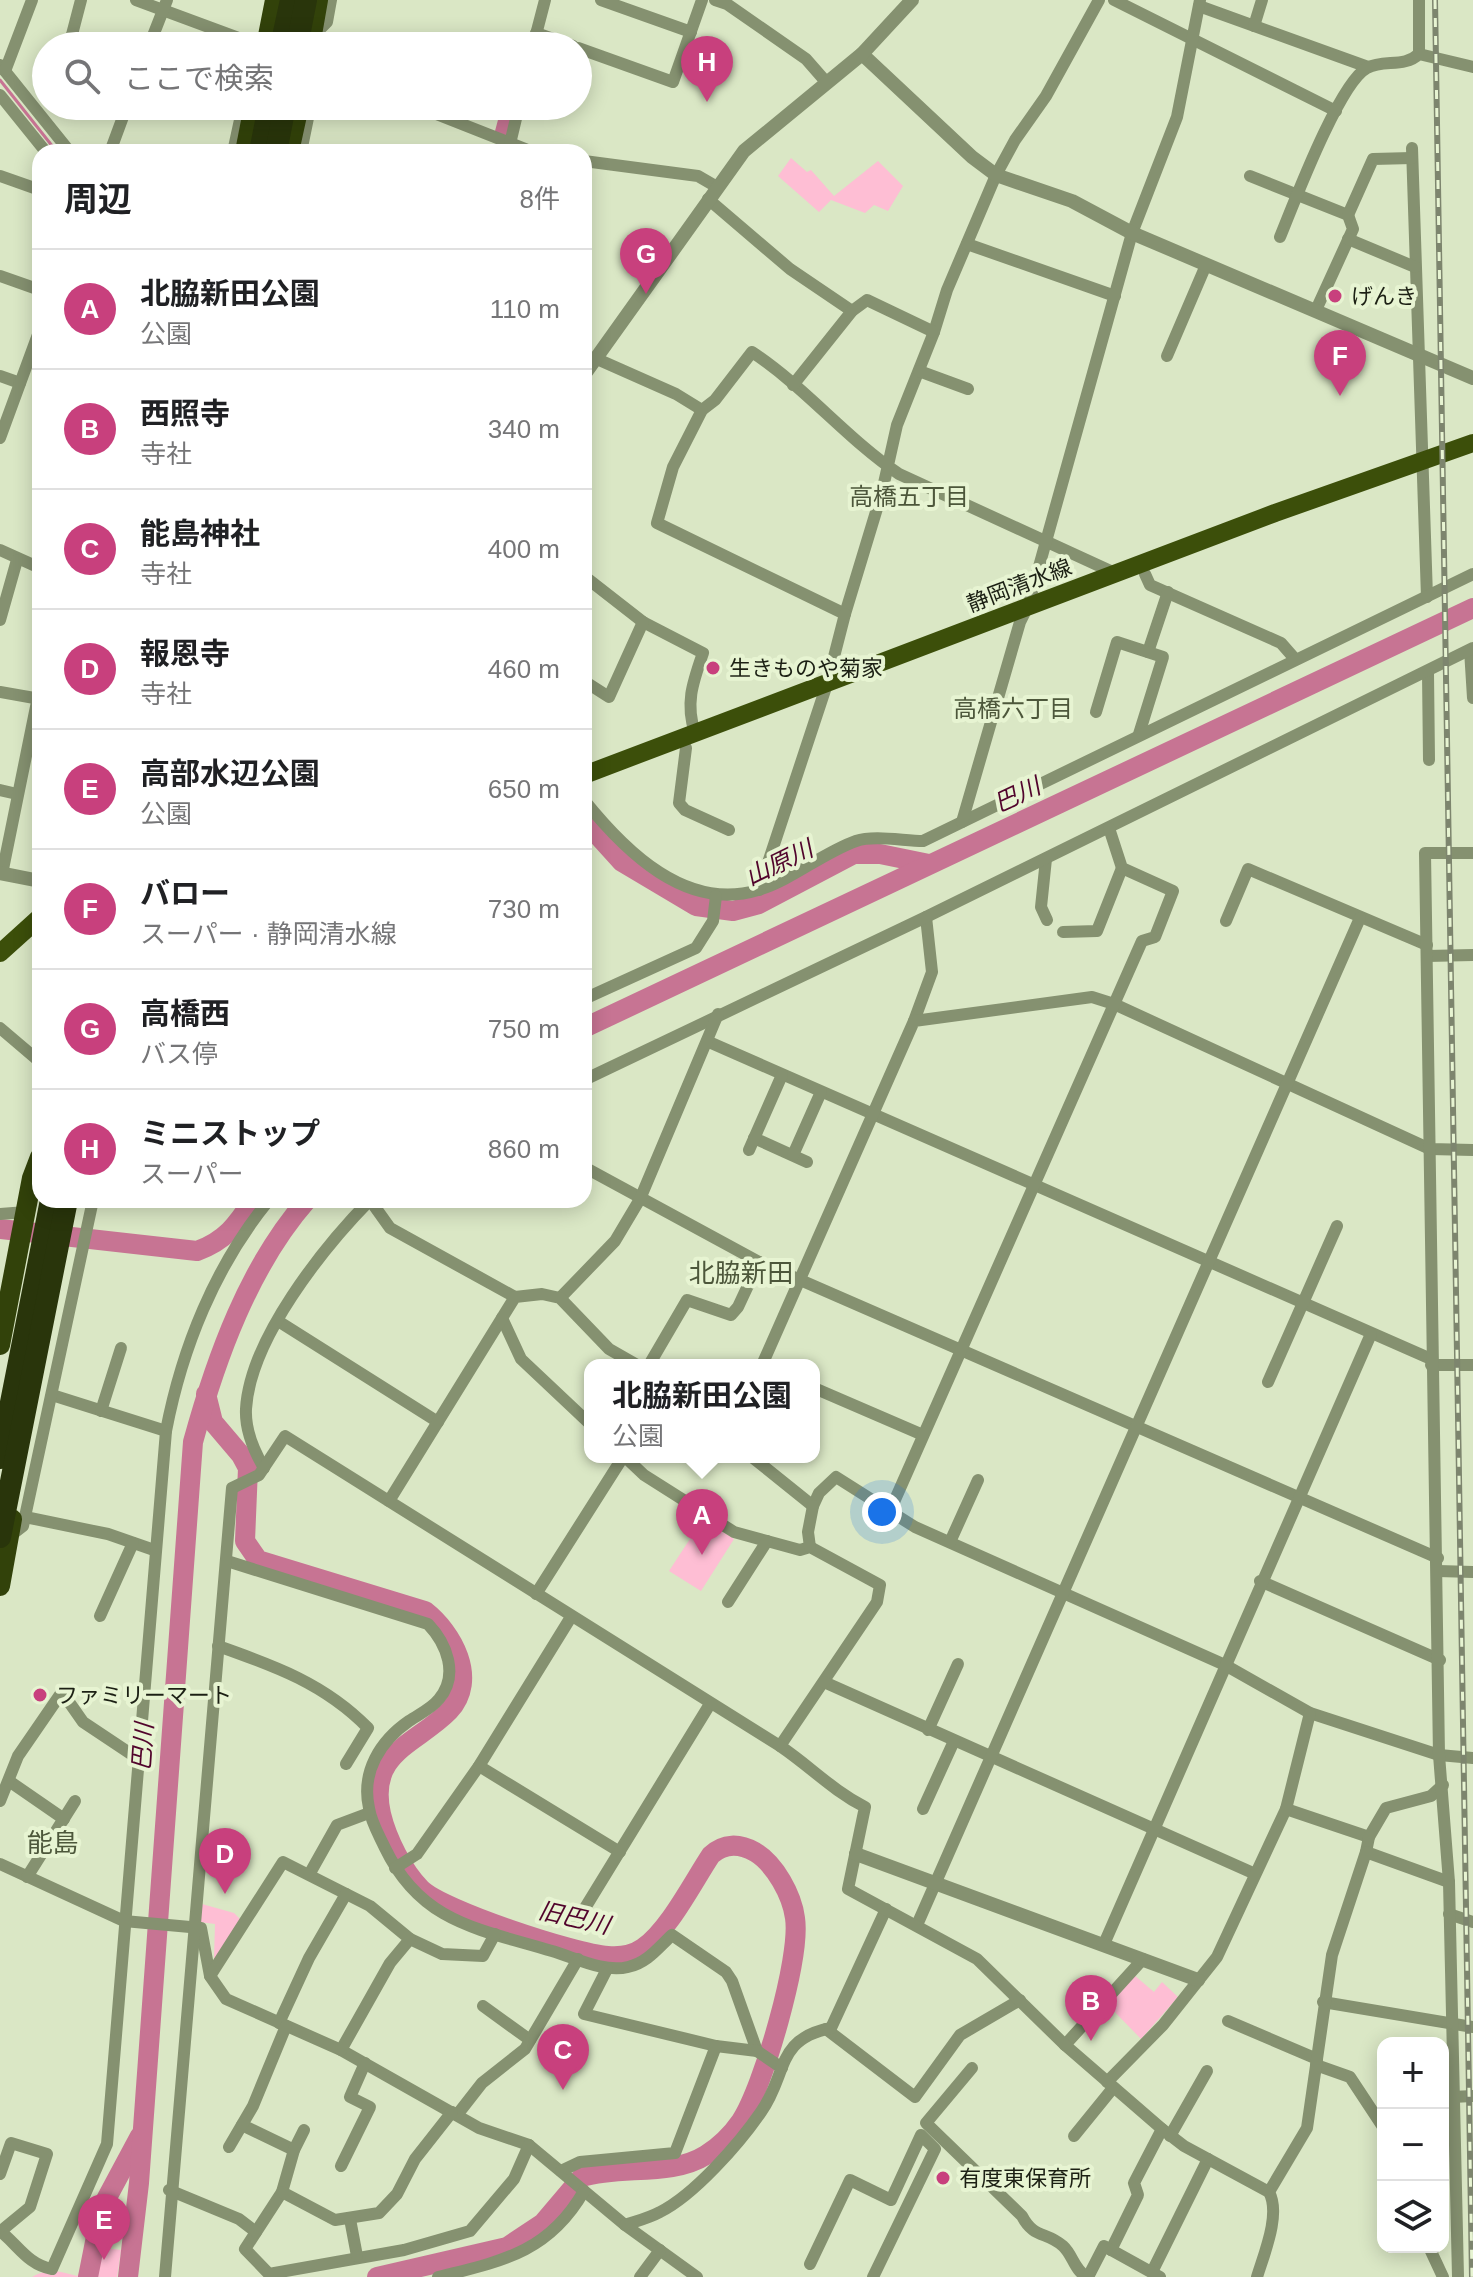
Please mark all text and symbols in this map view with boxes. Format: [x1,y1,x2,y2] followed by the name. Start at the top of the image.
[32,32,592,120] search box
[681,36,733,102] pin: H
[60,54,104,98] icon: search
[124,62,274,95] text: ここで検索
[64,180,132,218] text: 周辺
[520,184,560,214] text: 8件
[620,228,672,294] pin: G
[140,277,320,310] text: 北脇新田公園
[1351,284,1417,309] place label: げんき
[1326,287,1344,305] marker: げんき
[81,294,99,324] text: A
[490,294,560,324] text: 110 m
[140,319,192,349] text: 公園
[1314,330,1366,396] pin: F
[140,397,230,430] text: 西照寺
[81,414,99,444] text: B
[488,414,560,444] text: 340 m
[140,439,192,469] text: 寺社
[849,483,969,510] district label: 高橋五丁目
[140,517,260,550] text: 能島神社
[81,534,99,564] text: C
[488,534,560,564] text: 400 m
[963,554,1075,617] street label: 静岡清水線
[140,559,192,589] text: 寺社
[140,637,230,670] text: 報恩寺
[81,654,99,684] text: D
[488,654,560,684] text: 460 m
[729,656,883,681] place label: 生きものや菊家
[704,659,722,677] marker: 生きものや菊家
[140,679,192,709] text: 寺社
[953,695,1073,722] district label: 高橋六丁目
[140,757,320,790] text: 高部水辺公園
[989,771,1047,817] water label: 巴川
[81,774,99,804] text: E
[488,774,560,804] text: 650 m
[140,799,192,829] text: 公園
[741,833,820,890] water label: 山原川
[140,877,230,910] text: バロー
[82,894,98,924] text: F
[488,894,560,924] text: 730 m
[140,919,397,949] text: スーパー · 静岡清水線
[140,997,230,1030] text: 高橋西
[80,1014,100,1044] text: G
[488,1014,560,1044] text: 750 m
[140,1039,218,1069] text: バス停
[140,1117,320,1150] text: ミニストップ
[81,1134,99,1164] text: H
[488,1134,560,1164] text: 860 m
[140,1159,244,1189] text: スーパー
[689,1258,793,1288] district label: 北脇新田
[584,1359,820,1463] popup
[612,1379,792,1412] text: 北脇新田公園
[612,1421,664,1451] text: 公園
[676,1489,728,1555] pin: A
[862,1492,902,1532] your location
[56,1683,232,1708] place label: ファミリーマート
[31,1686,49,1704] marker: ファミリーマート
[127,1719,158,1772] water label: 巴川
[27,1828,79,1858] district label: 能島
[199,1828,251,1894] pin: D
[536,1896,615,1939] water label: 旧巴川
[1065,1975,1117,2041] pin: B
[537,2024,589,2090] pin: C
[1377,2037,1449,2253] map controls
[1377,2037,1449,2109] button: +
[1377,2109,1449,2181] button: −
[959,2166,1091,2191] place label: 有度東保育所
[934,2169,952,2187] marker: 有度東保育所
[1377,2181,1449,2253] button: layers
[78,2194,130,2260] pin: E

